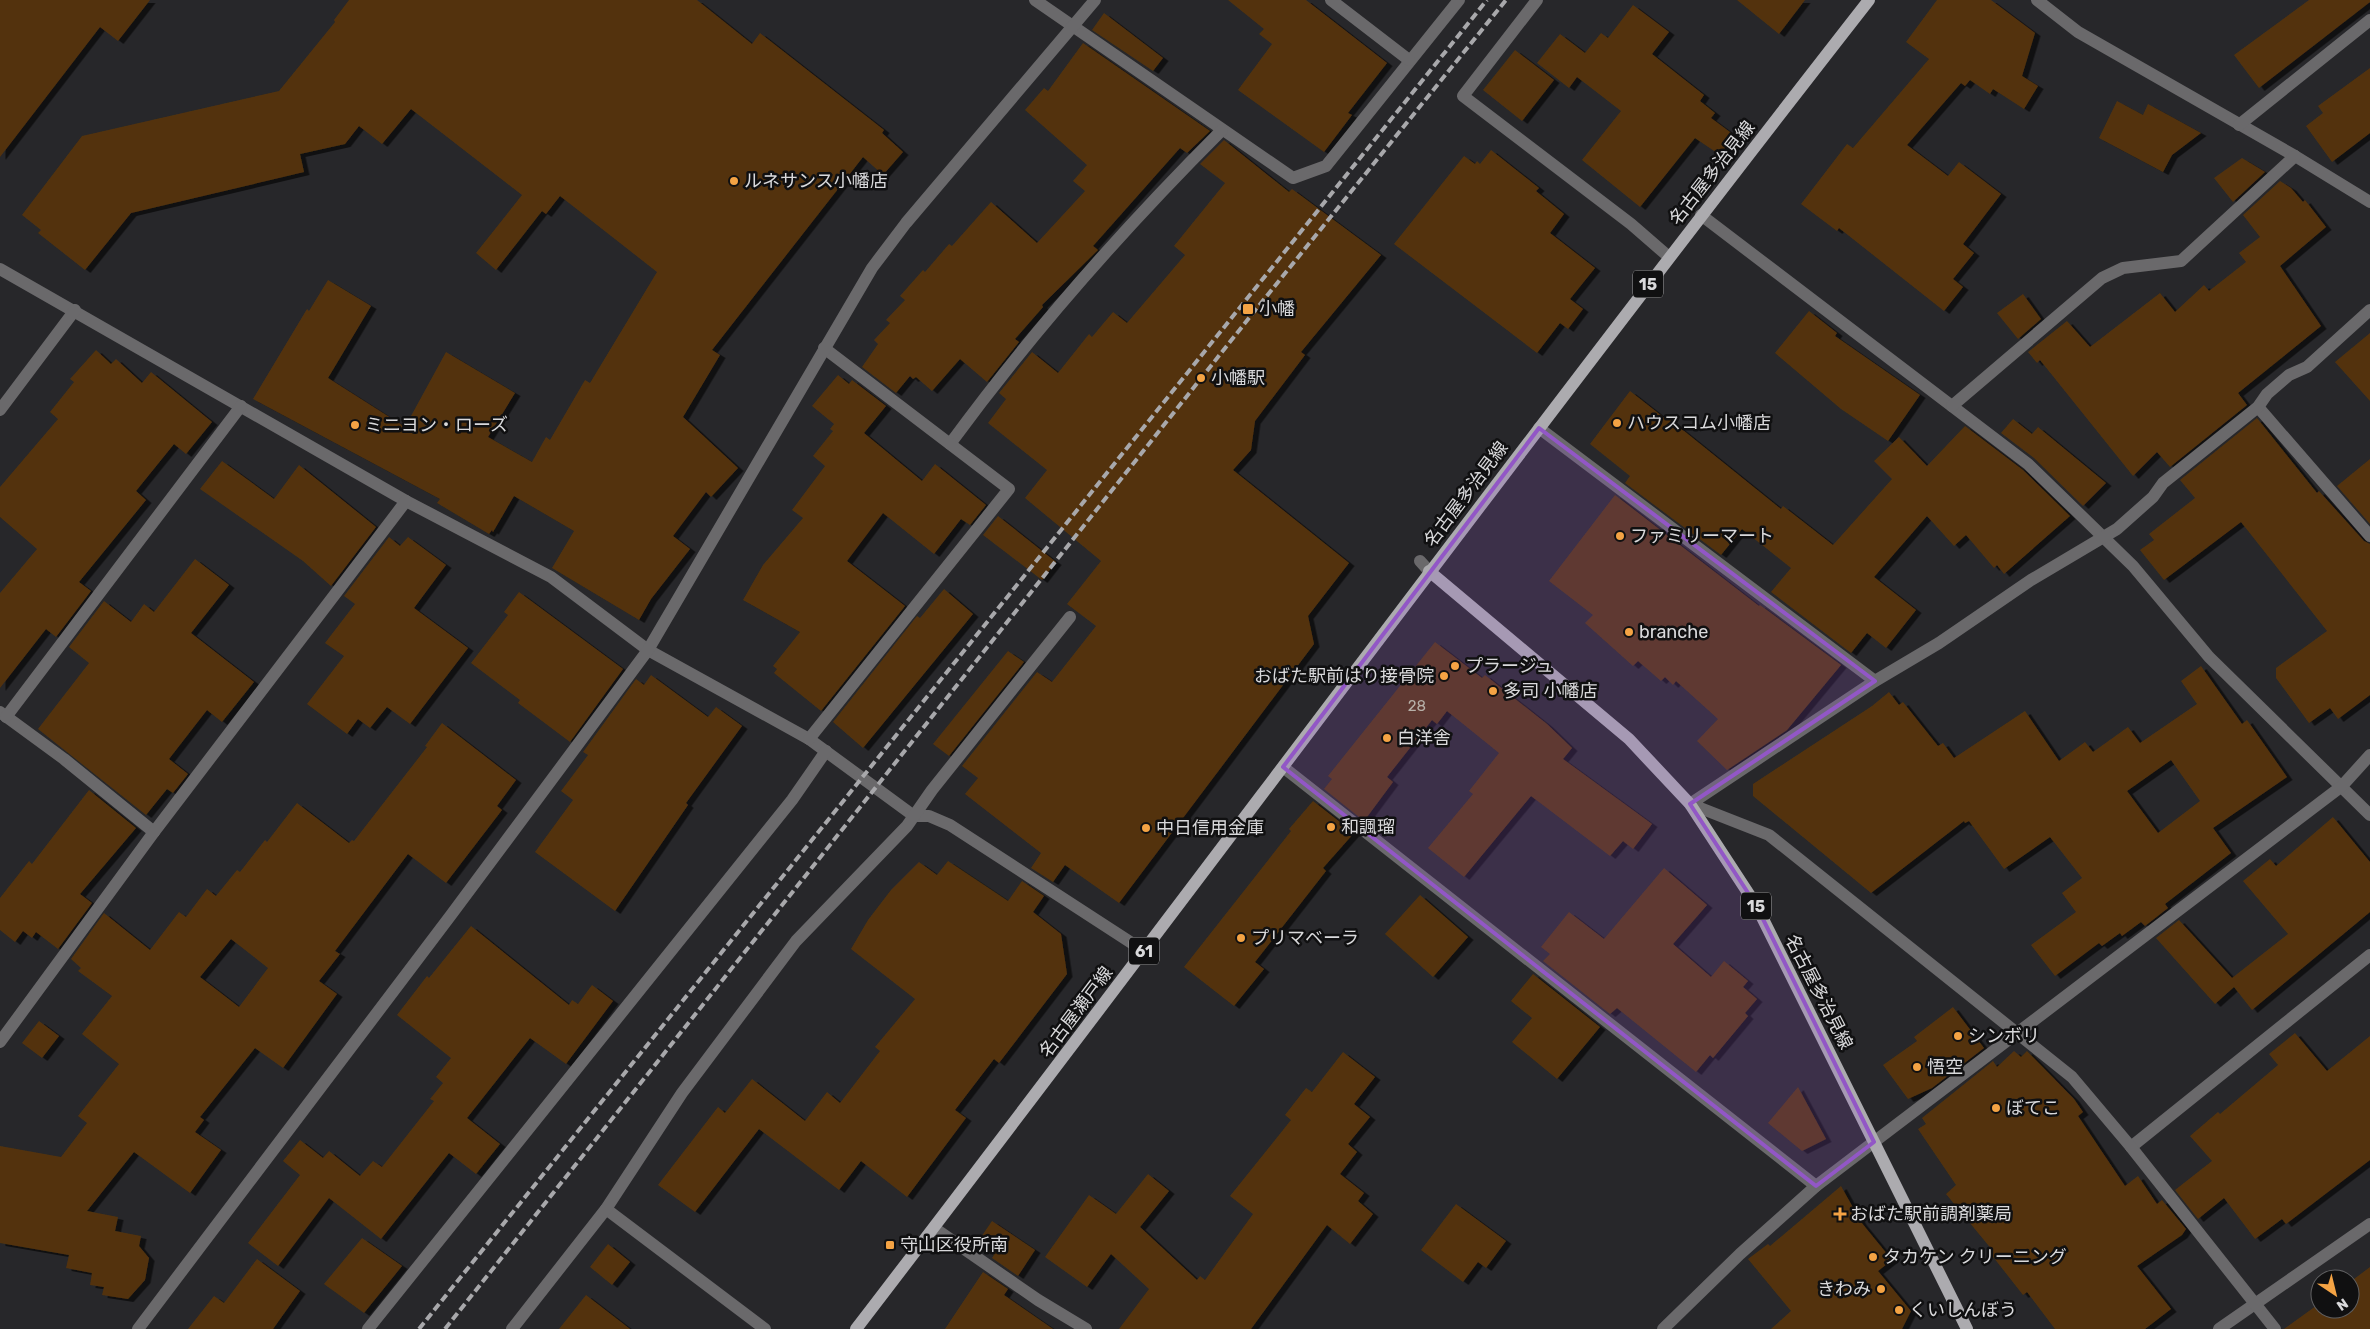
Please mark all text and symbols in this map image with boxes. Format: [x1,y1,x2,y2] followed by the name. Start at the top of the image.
[1665,117,1759,229] street label: 名古屋多治見線
[744,170,888,192] place label: ルネサンス小幡店
[728,175,740,187] marker: ルネサンス小幡店
[1633,270,1663,298] road number: 15
[1259,298,1295,320] place label: 小幡
[1241,302,1255,316] marker: 小幡
[1211,367,1265,389] place label: 小幡駅
[1195,372,1207,384] marker: 小幡駅
[1627,412,1771,434] place label: ハウスコム小幡店
[365,414,508,436] place label: ミニヨン・ローズ
[1611,417,1623,429] marker: ハウスコム小幡店
[349,419,361,431] marker: ミニヨン・ローズ
[1419,437,1513,551] street label: 名古屋多治見線
[1630,525,1774,547] place label: ファミリーマート
[1614,530,1626,542] marker: ファミリーマート
[1639,621,1708,643] place label: branche
[1623,626,1635,638] marker: branche
[1465,655,1553,677] place label: プラージュ
[1449,660,1461,672] marker: プラージュ
[1254,665,1434,687] place label: おばた駅前はり接骨院
[1438,670,1450,682] marker: おばた駅前はり接骨院
[1503,680,1597,702] place label: 多司 小幡店
[1487,685,1499,697] marker: 多司 小幡店
[1408,697,1426,715] house number: 28
[1397,727,1451,749] place label: 白洋舎
[1381,732,1393,744] marker: 白洋舎
[1341,816,1395,838] place label: 和諷瑠
[1156,817,1264,839] place label: 中日信用金庫
[1325,821,1337,833] marker: 和諷瑠
[1140,822,1152,834] marker: 中日信用金庫
[1741,892,1771,919] road number: 15
[1251,927,1359,949] place label: プリマベーラ
[1781,931,1857,1053] street label: 名古屋多治見線
[1235,932,1247,944] marker: プリマベーラ
[1129,938,1159,964] road number: 61
[1035,962,1117,1062] street label: 名古屋瀬戸線
[1968,1025,2040,1047] place label: シンボリ
[1952,1030,1964,1042] marker: シンボリ
[1927,1056,1963,1078] place label: 悟空
[1911,1061,1923,1073] marker: 悟空
[2006,1097,2060,1119] place label: ぼてこ
[1990,1102,2002,1114] marker: ぼてこ
[1850,1203,2012,1225] place label: おばた駅前調剤薬局
[1834,1208,1846,1220] marker: おばた駅前調剤薬局
[900,1234,1008,1256] place label: 守山区役所南
[884,1239,896,1251] marker: 守山区役所南
[1883,1246,2067,1268] place label: タカケン クリーニング
[1867,1251,1879,1263] marker: タカケン クリーニング
[2310,1269,2360,1319] north arrow
[1817,1278,1871,1300] place label: きわみ
[1875,1283,1887,1295] marker: きわみ
[2333,1294,2351,1314] text: N
[1909,1299,2017,1321] place label: くいしんぼう
[1893,1304,1905,1316] marker: くいしんぼう

